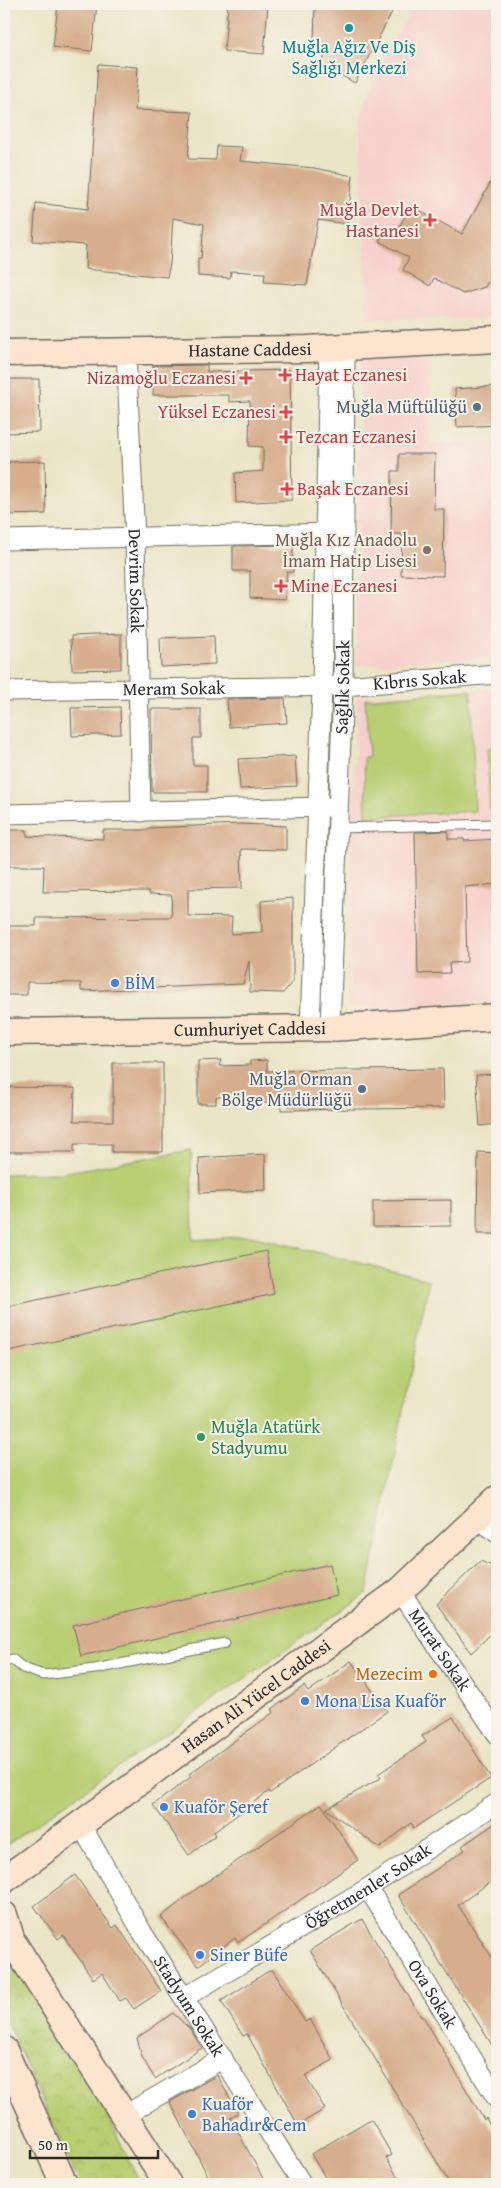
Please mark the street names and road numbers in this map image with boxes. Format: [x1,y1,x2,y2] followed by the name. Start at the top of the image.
[188,335,312,364] street label: Hastane Caddesi
[122,528,151,634] street label: Devrim Sokak
[327,639,356,735] street label: Sağlık Sokak
[372,662,468,697] street label: Kıbrıs Sokak
[123,674,226,702] street label: Meram Sokak
[174,1014,326,1043] street label: Cumhuriyet Caddesi
[402,1602,479,1697] street label: Murat Sokak
[175,1632,336,1759] street label: Hasan Ali Yücel Caddesi
[299,1835,437,1936] street label: Öğretmenler Sokak
[147,1950,232,2063] street label: Stadyum Sokak
[402,1954,465,2034] street label: Ova Sokak

